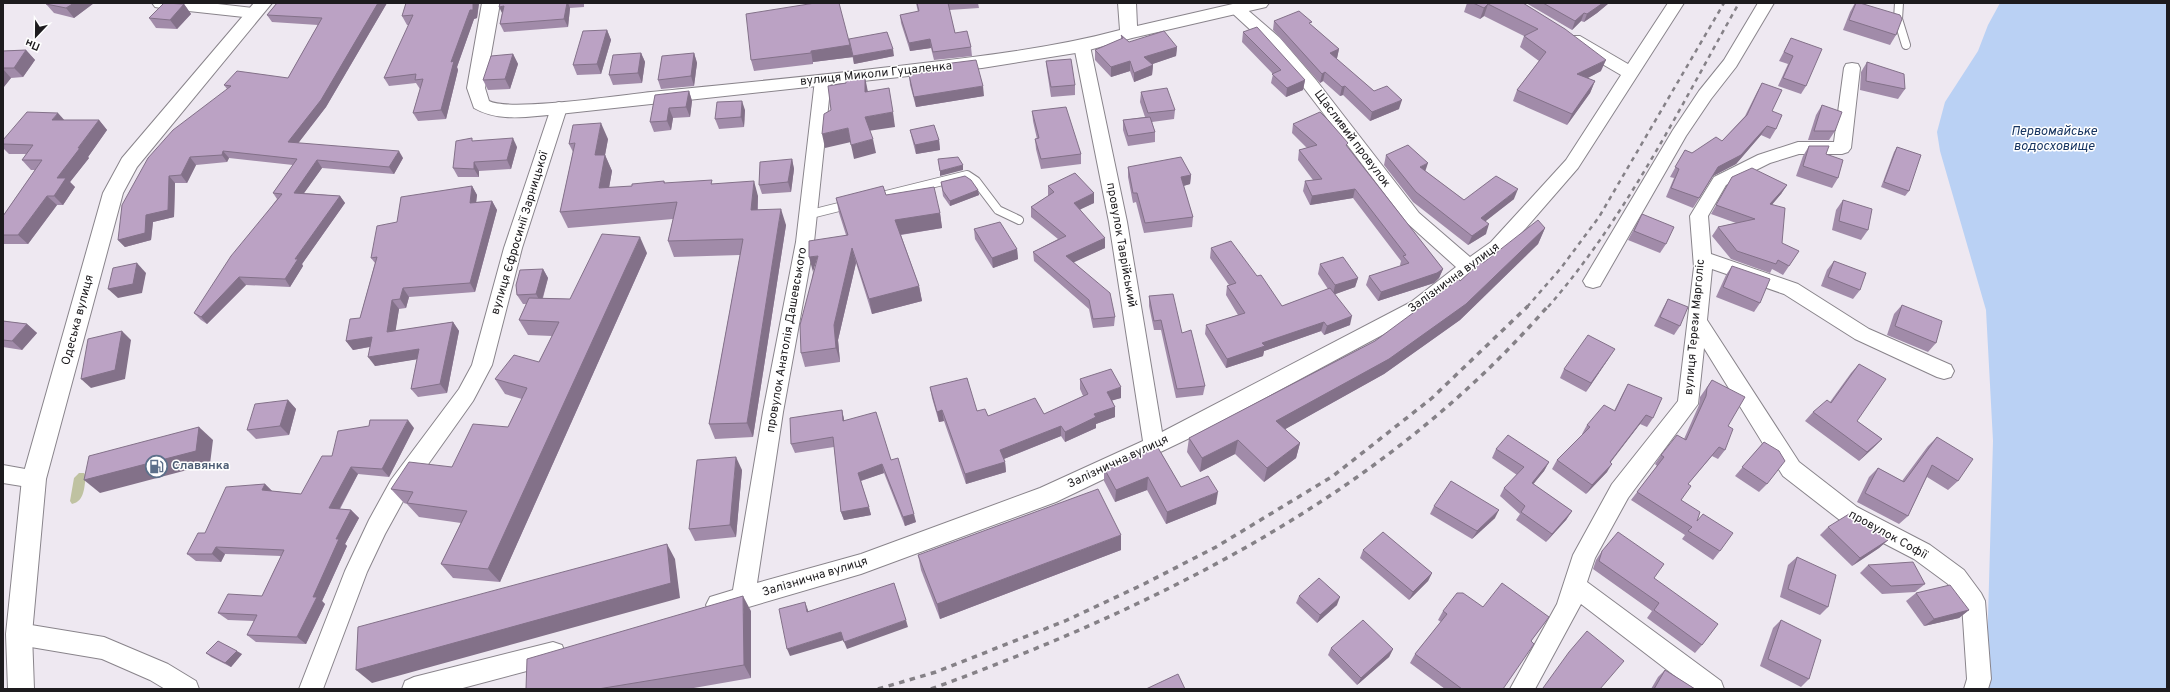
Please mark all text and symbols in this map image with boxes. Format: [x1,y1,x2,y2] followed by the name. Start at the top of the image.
[16,16,56,56] north arrow
[23,35,42,54] text: Пн
[799,58,953,90] street label: вулиця Миколи Гуцаленка
[1310,87,1394,191] street label: Щасливий провулок
[2011,124,2097,155] water label: Первомайське водосховище
[487,148,553,317] street label: вулиця Єфросинії Зарницької
[1102,181,1140,309] street label: провулок Таврійський
[1405,239,1503,317] street label: Залізнична вулиця
[763,246,811,434] street label: провулок Анатолія Дашевського
[1681,258,1709,396] street label: вулиця Терези Марголіс
[58,273,98,367] street label: Одеська вулиця
[1065,432,1171,492] street label: Залізнична вулиця
[144,453,170,479] fuel station icon: Славянка
[172,458,229,474] place label: Славянка
[1846,507,1931,564] street label: провулок Софії
[760,553,870,601] street label: Залізнична вулиця

